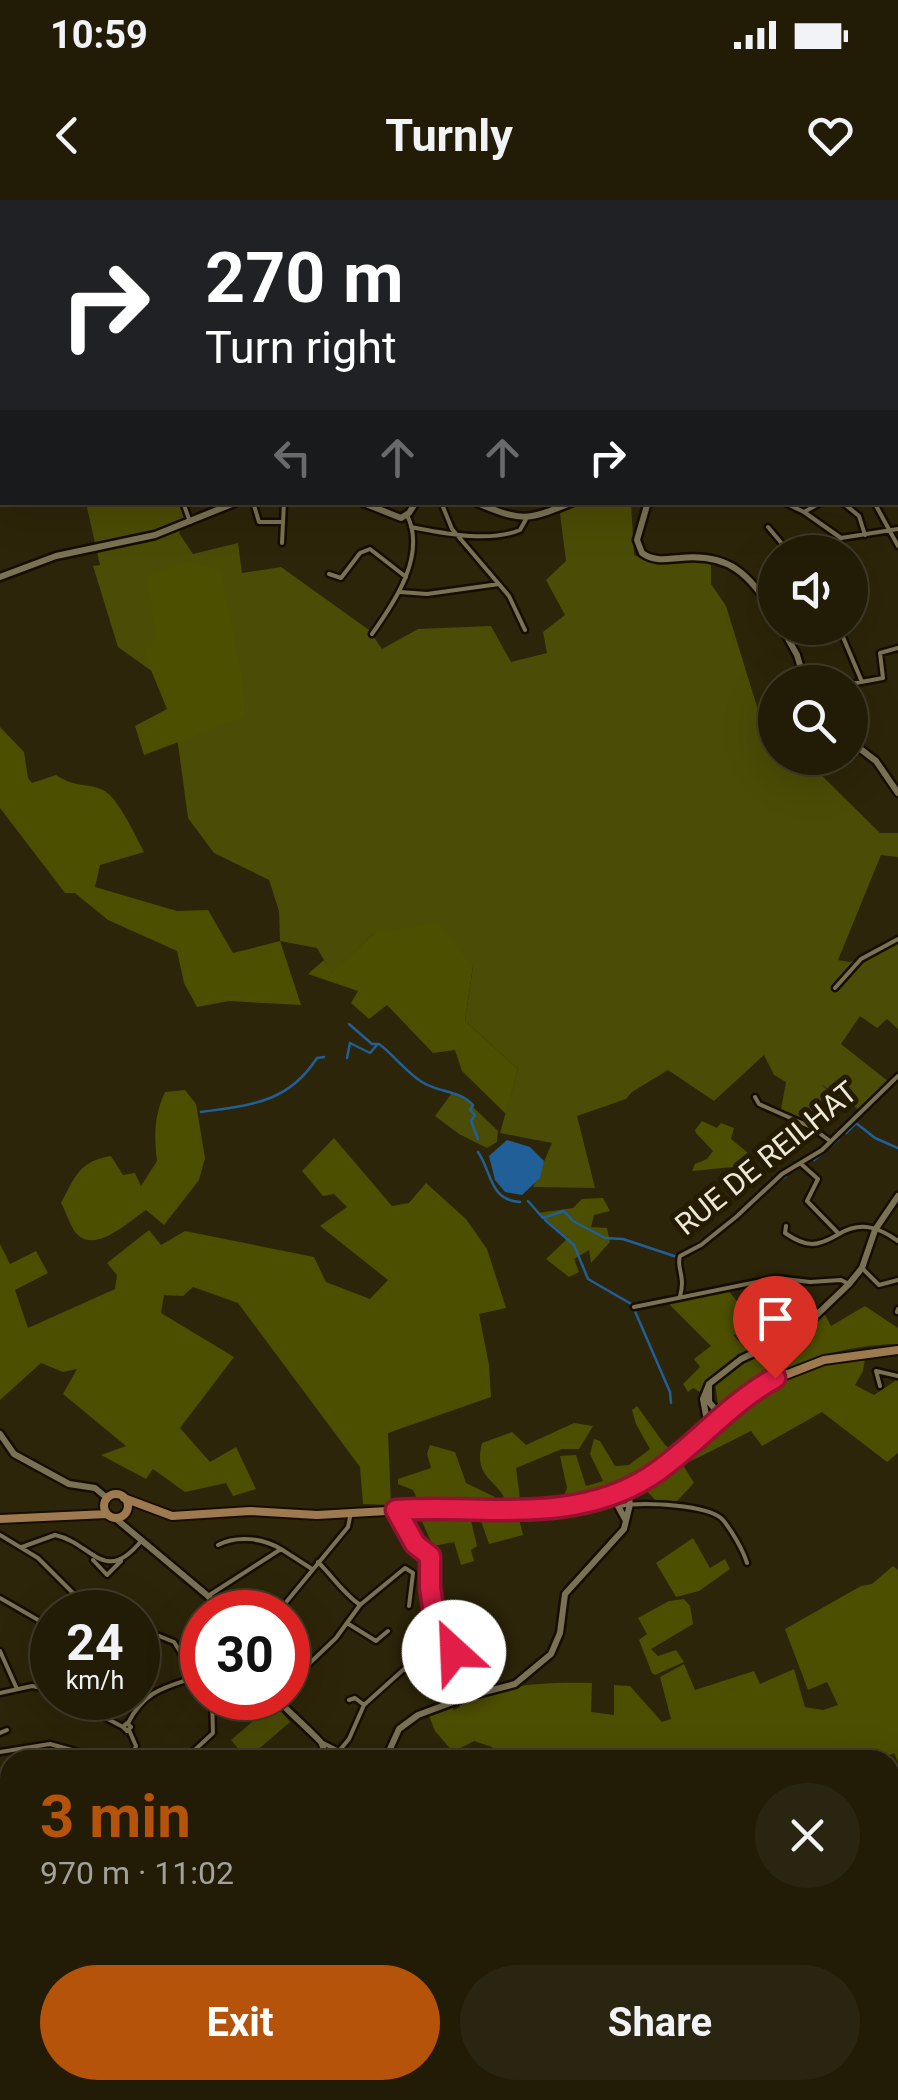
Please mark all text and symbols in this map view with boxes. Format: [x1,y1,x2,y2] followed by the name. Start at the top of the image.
[50,13,148,57] text: 10:59
[40,108,95,163] icon: back
[803,108,858,163] icon: heart
[385,109,513,162] text: Turnly
[205,237,404,319] text: 270 m
[40,240,170,370] icon: right
[205,321,397,374] text: Turn right
[265,430,320,485] icon: left
[370,430,425,485] icon: ahead
[475,430,530,485] icon: ahead
[580,430,635,485] icon: right
[758,535,868,775] map controls
[758,535,868,645] button: sound
[758,665,868,775] button: search
[668,1074,864,1242] street label: RUE DE REILHAT
[733,1276,818,1379] pin
[748,1291,803,1346] icon: arrive
[180,1590,310,1720] speed limit sign: 30
[402,1600,506,1704] position arrow
[66,1614,124,1672] text: 24
[66,1666,124,1695] text: km/h
[40,1781,191,1852] text: 3 min
[755,1783,860,1888] button: close
[40,1854,234,1892] text: 970 m · 11:02
[40,1965,440,2080] button: Exit
[460,1965,860,2080] button: Share

